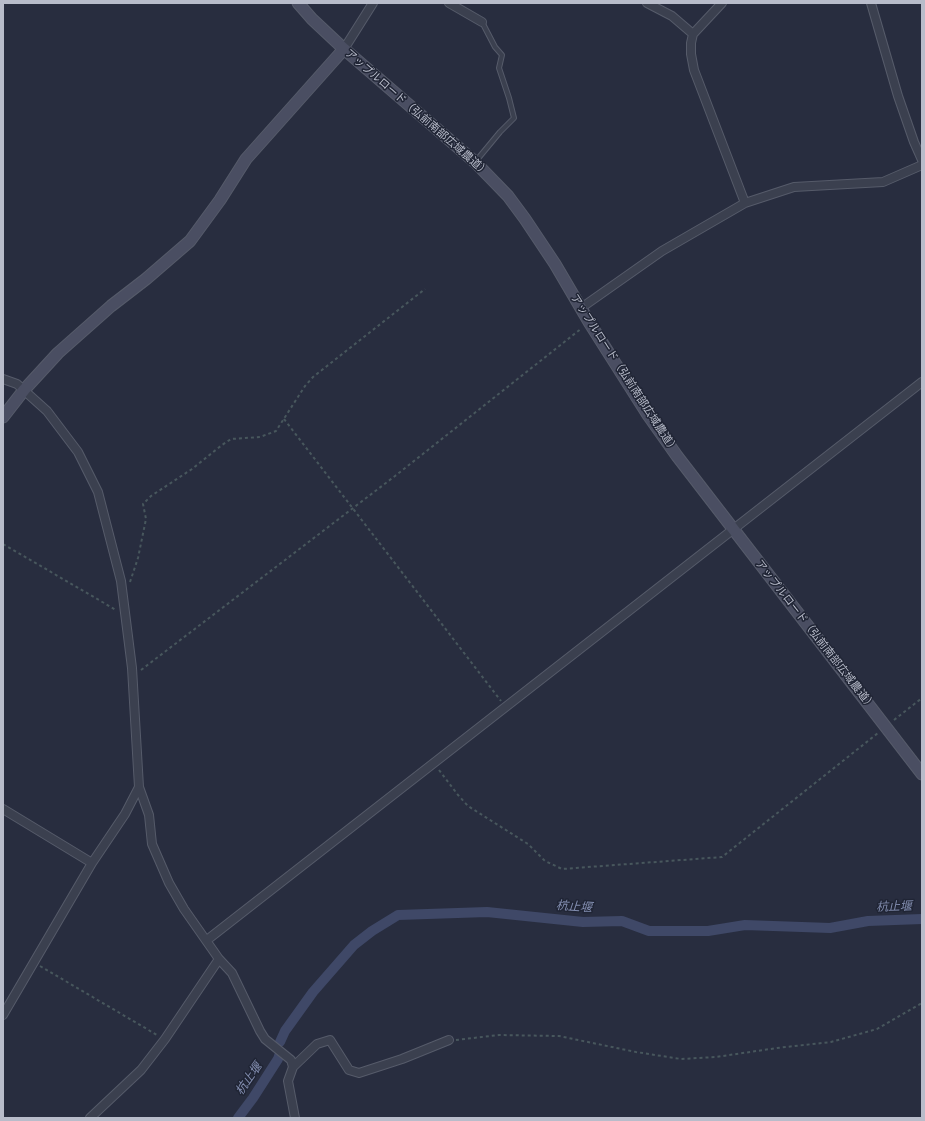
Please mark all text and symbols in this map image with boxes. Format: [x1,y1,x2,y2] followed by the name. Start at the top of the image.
[342,47,492,179] street label: アップルロード（弘前南部広域農道）
[568,292,680,456] street label: アップルロード（弘前南部広域農道）
[752,557,878,713] street label: アップルロード（弘前南部広域農道）
[556,899,592,915] water label: 杭止堰
[876,899,912,915] water label: 杭止堰
[233,1060,265,1098] water label: 杭止堰

